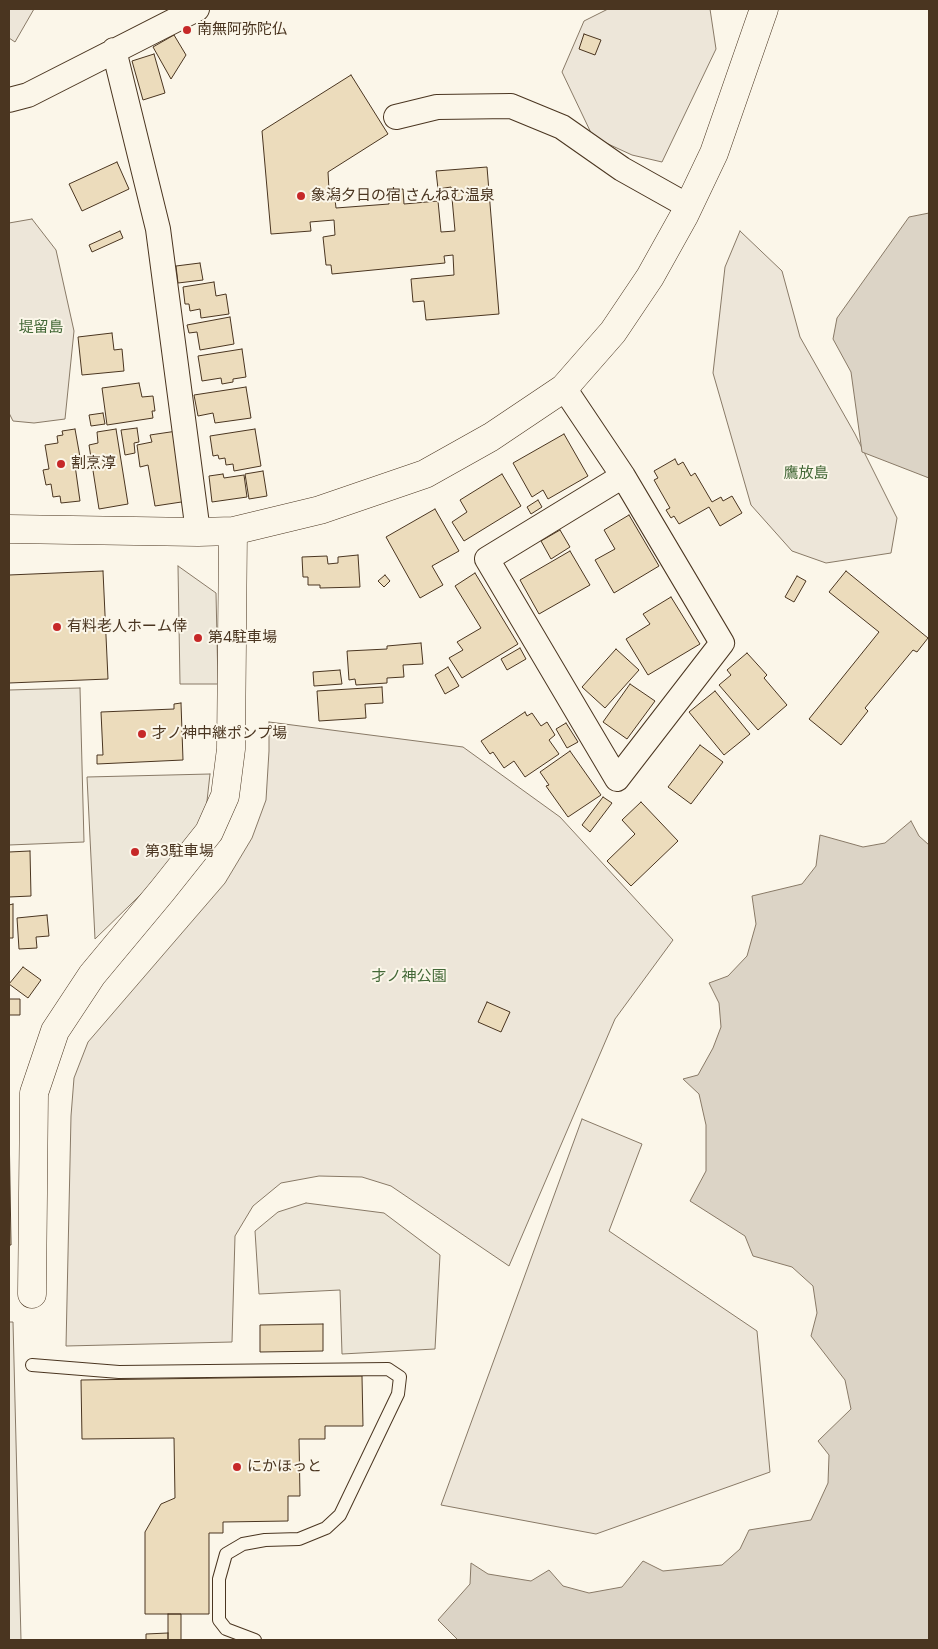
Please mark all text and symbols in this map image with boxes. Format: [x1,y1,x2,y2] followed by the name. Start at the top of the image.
[197,21,287,39] place label: 南無阿弥陀仏
[181,24,193,36] marker: 南無阿弥陀仏
[311,187,495,205] place label: 象潟夕日の宿 さんねむ温泉
[295,190,307,202] marker: 象潟夕日の宿 さんねむ温泉
[19,319,63,337] park label: 堤留島
[71,455,116,473] place label: 割烹淳
[55,458,67,470] marker: 割烹淳
[784,465,828,483] park label: 鷹放島
[67,618,187,636] place label: 有料老人ホーム倖
[51,621,63,633] marker: 有料老人ホーム倖
[208,629,277,647] place label: 第4駐車場
[192,632,204,644] marker: 第4駐車場
[152,725,287,743] place label: 才ノ神中継ポンプ場
[136,728,148,740] marker: 才ノ神中継ポンプ場
[145,843,214,861] place label: 第3駐車場
[129,846,141,858] marker: 第3駐車場
[372,968,446,986] park label: 才ノ神公園
[247,1458,322,1476] place label: にかほっと
[231,1461,243,1473] marker: にかほっと

